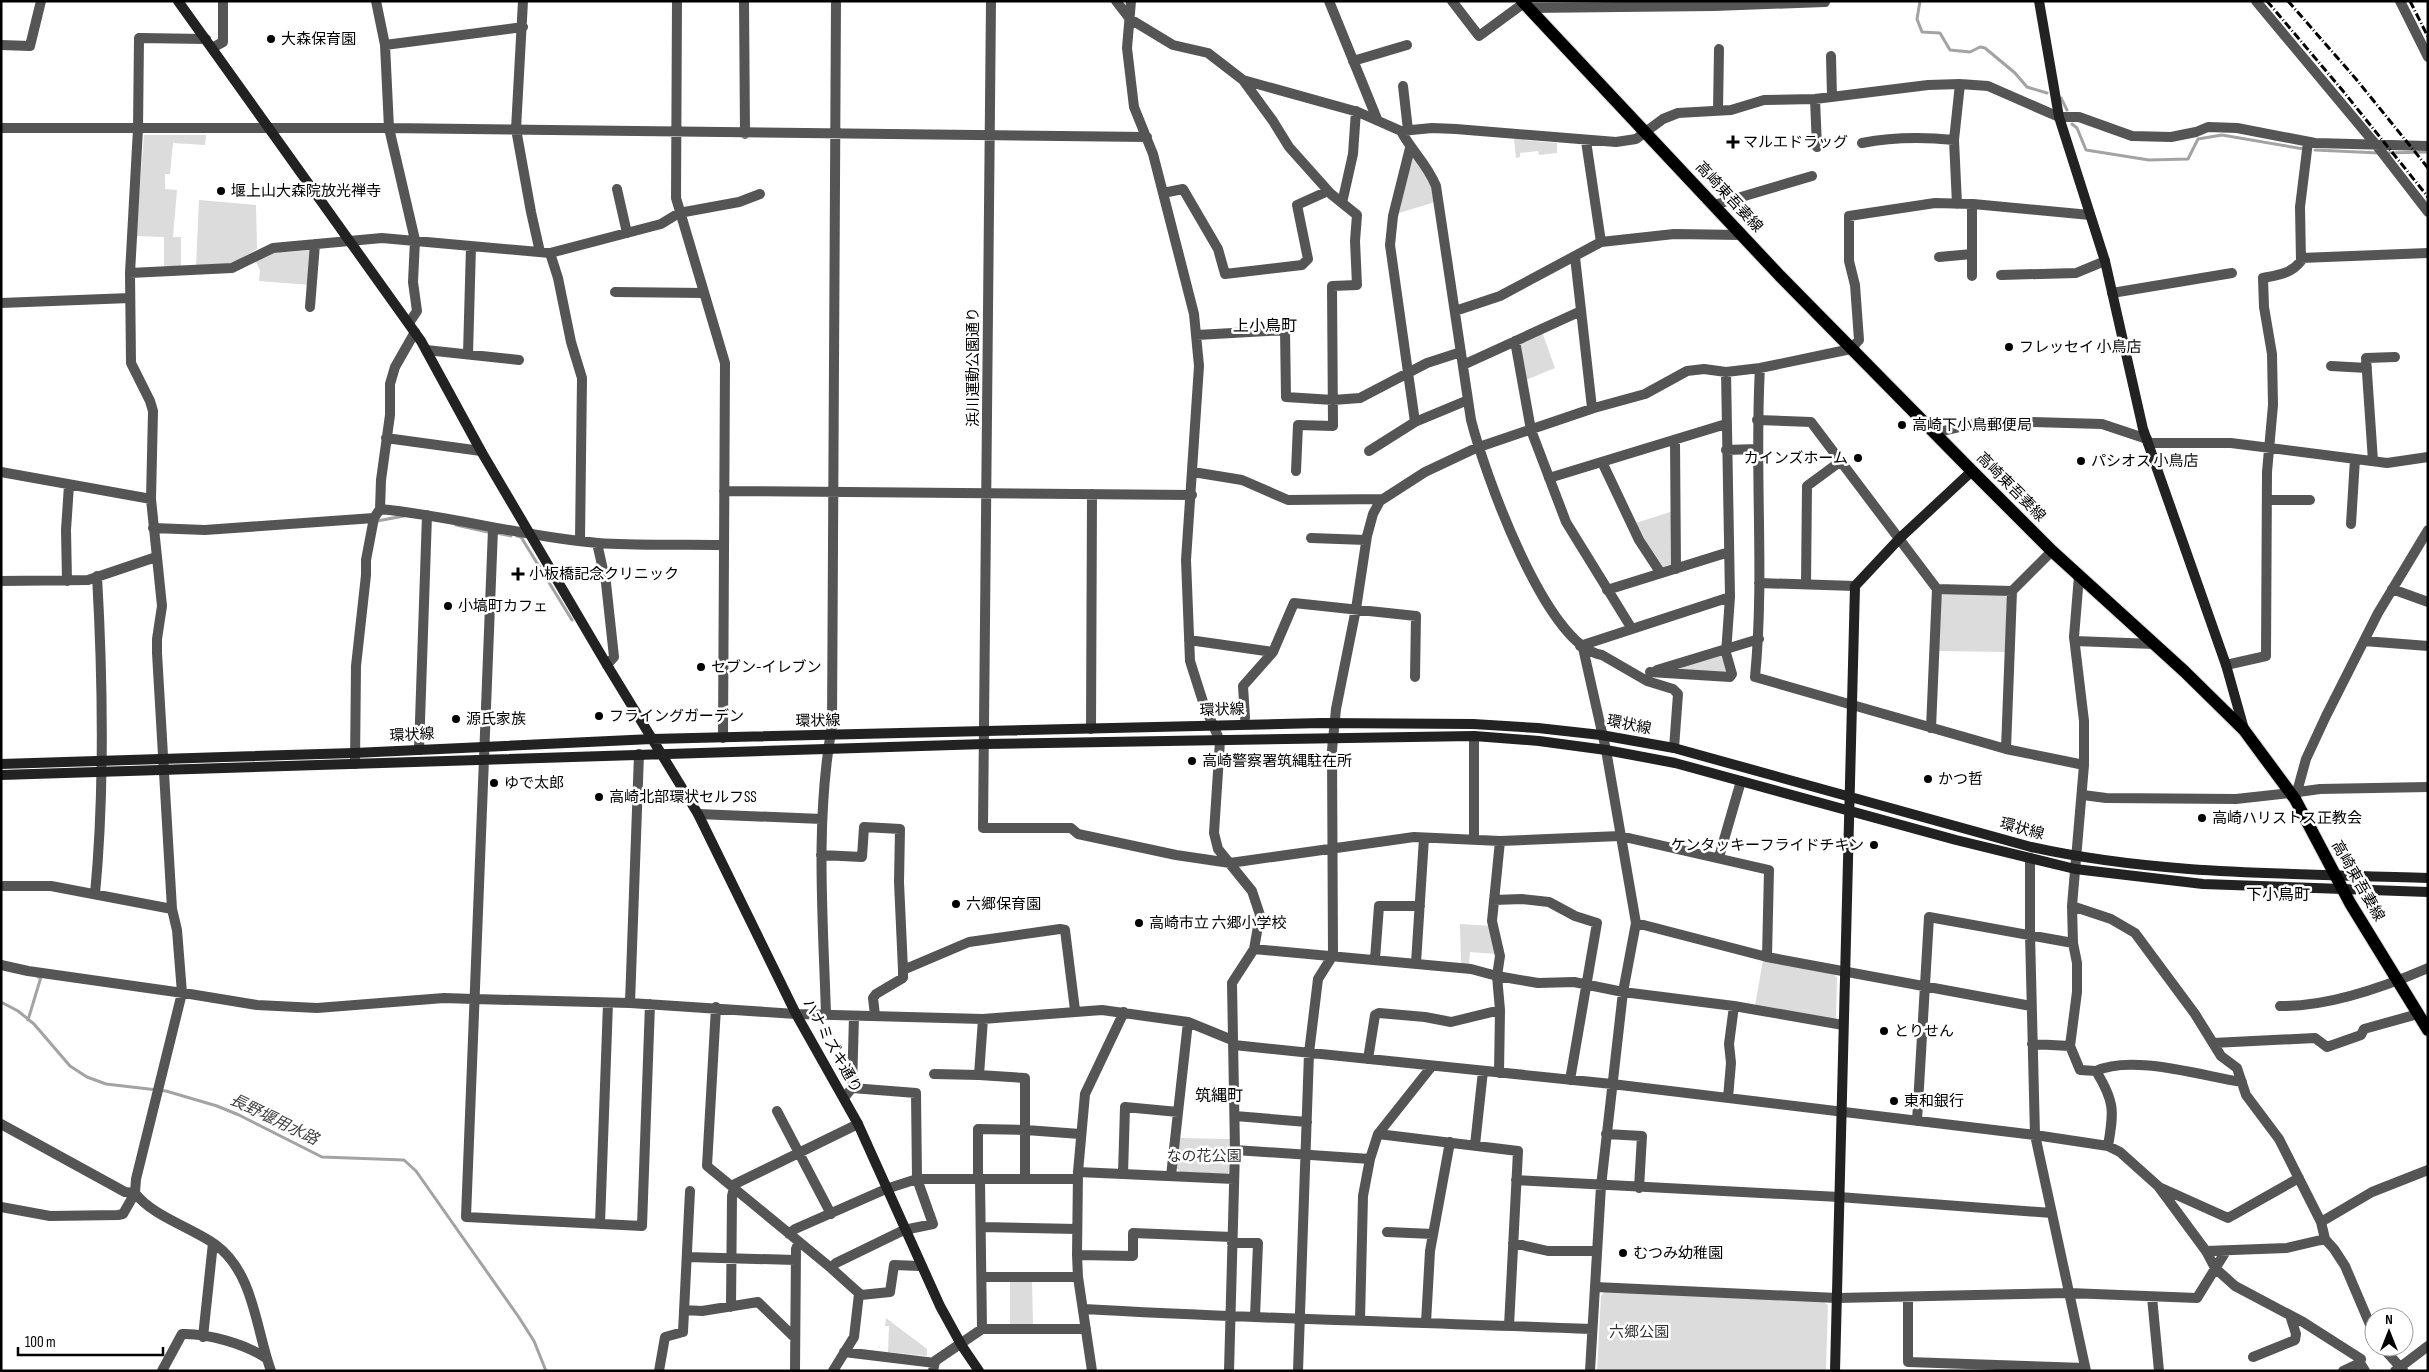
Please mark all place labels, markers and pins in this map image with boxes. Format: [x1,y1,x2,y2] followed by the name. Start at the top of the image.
[281,30,356,49] place label: 大森保育園
[265,33,277,45] marker: 大森保育園
[1743,133,1848,152] place label: マルエドラッグ
[1727,136,1739,148] marker: マルエドラッグ
[231,182,381,201] place label: 堰上山大森院放光禅寺
[215,185,227,197] marker: 堰上山大森院放光禅寺
[2019,338,2141,357] place label: フレッセイ 小鳥店
[2003,341,2015,353] marker: フレッセイ 小鳥店
[1912,416,2032,435] place label: 高崎下小鳥郵便局
[1896,419,1908,431] marker: 高崎下小鳥郵便局
[1744,449,1848,468] place label: カインズホーム
[1852,452,1864,464] marker: カインズホーム
[2091,452,2198,471] place label: パシオス 小鳥店
[2075,455,2087,467] marker: パシオス 小鳥店
[529,565,679,584] place label: 小板橋記念クリニック
[511,567,525,581] marker: 小板橋記念クリニック
[458,597,548,616] place label: 小塙町カフェ
[442,600,454,612] marker: 小塙町カフェ
[711,658,822,677] place label: セブン-イレブン
[695,661,707,673] marker: セブン-イレブン
[609,707,744,726] place label: フライングガーデン
[466,710,526,729] place label: 源氏家族
[593,710,605,722] marker: フライングガーデン
[450,713,462,725] marker: 源氏家族
[1202,752,1352,771] place label: 高崎警察署筑縄駐在所
[1186,755,1198,767] marker: 高崎警察署筑縄駐在所
[1938,770,1983,789] place label: かつ哲
[1922,773,1934,785] marker: かつ哲
[504,774,564,793] place label: ゆで太郎
[488,777,500,789] marker: ゆで太郎
[609,788,757,807] place label: 高崎北部環状セルフSS
[593,791,605,803] marker: 高崎北部環状セルフSS
[2212,809,2362,828] place label: 高崎ハリストス正教会
[2196,812,2208,824] marker: 高崎ハリストス正教会
[1671,836,1864,855] place label: ケンタッキーフライドチキン
[1868,839,1880,851] marker: ケンタッキーフライドチキン
[966,895,1041,914] place label: 六郷保育園
[950,898,962,910] marker: 六郷保育園
[1149,914,1286,933] place label: 高崎市立 六郷小学校
[1133,917,1145,929] marker: 高崎市立 六郷小学校
[1894,1022,1954,1041] place label: とりせん
[1878,1025,1890,1037] marker: とりせん
[1904,1092,1964,1111] place label: 東和銀行
[1888,1095,1900,1107] marker: 東和銀行
[1633,1244,1723,1263] place label: むつみ幼稚園
[1617,1247,1629,1259] marker: むつみ幼稚園

